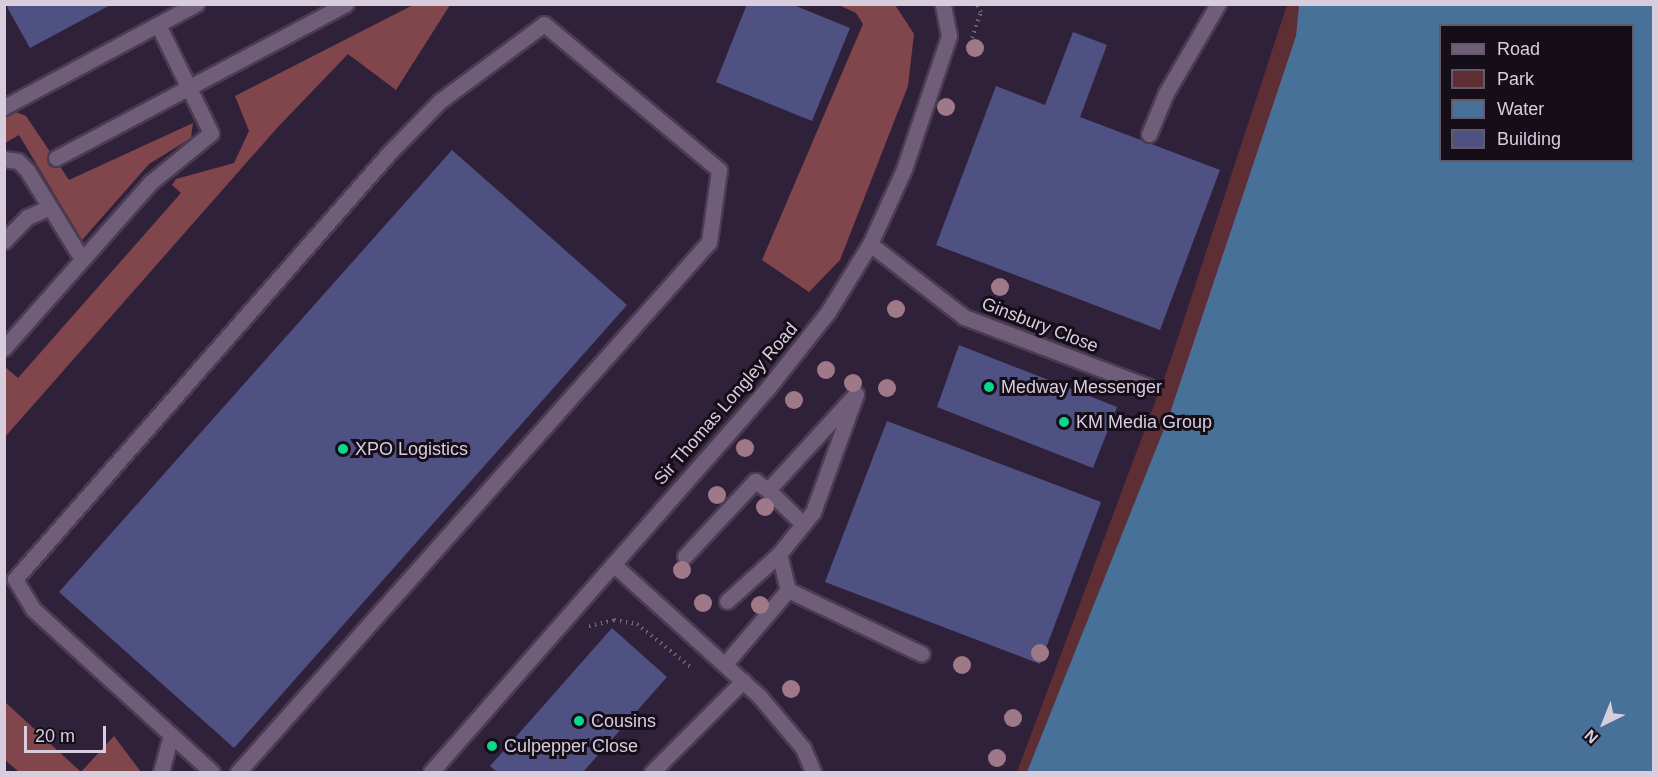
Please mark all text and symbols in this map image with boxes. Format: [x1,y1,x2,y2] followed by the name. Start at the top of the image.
[1439,24,1634,162] legend
[1497,39,1540,59] text: Road
[1497,69,1534,89] text: Park
[1497,99,1544,119] text: Water
[1497,129,1561,149] text: Building
[979,293,1101,357] street label: Ginsbury Close
[650,318,802,490] street label: Sir Thomas Longley Road
[1001,376,1162,398] place label: Medway Messenger
[982,380,996,394] marker: Medway Messenger
[1076,411,1212,433] place label: KM Media Group
[1057,415,1071,429] marker: KM Media Group
[355,438,468,460] place label: XPO Logistics
[336,442,350,456] marker: XPO Logistics
[1574,693,1634,753] north arrow
[591,710,656,732] place label: Cousins
[27,714,110,752] scale bar
[572,714,586,728] marker: Cousins
[35,726,75,746] text: 20 m
[1581,726,1601,747] text: N
[504,735,638,757] place label: Culpepper Close
[485,739,499,753] marker: Culpepper Close

